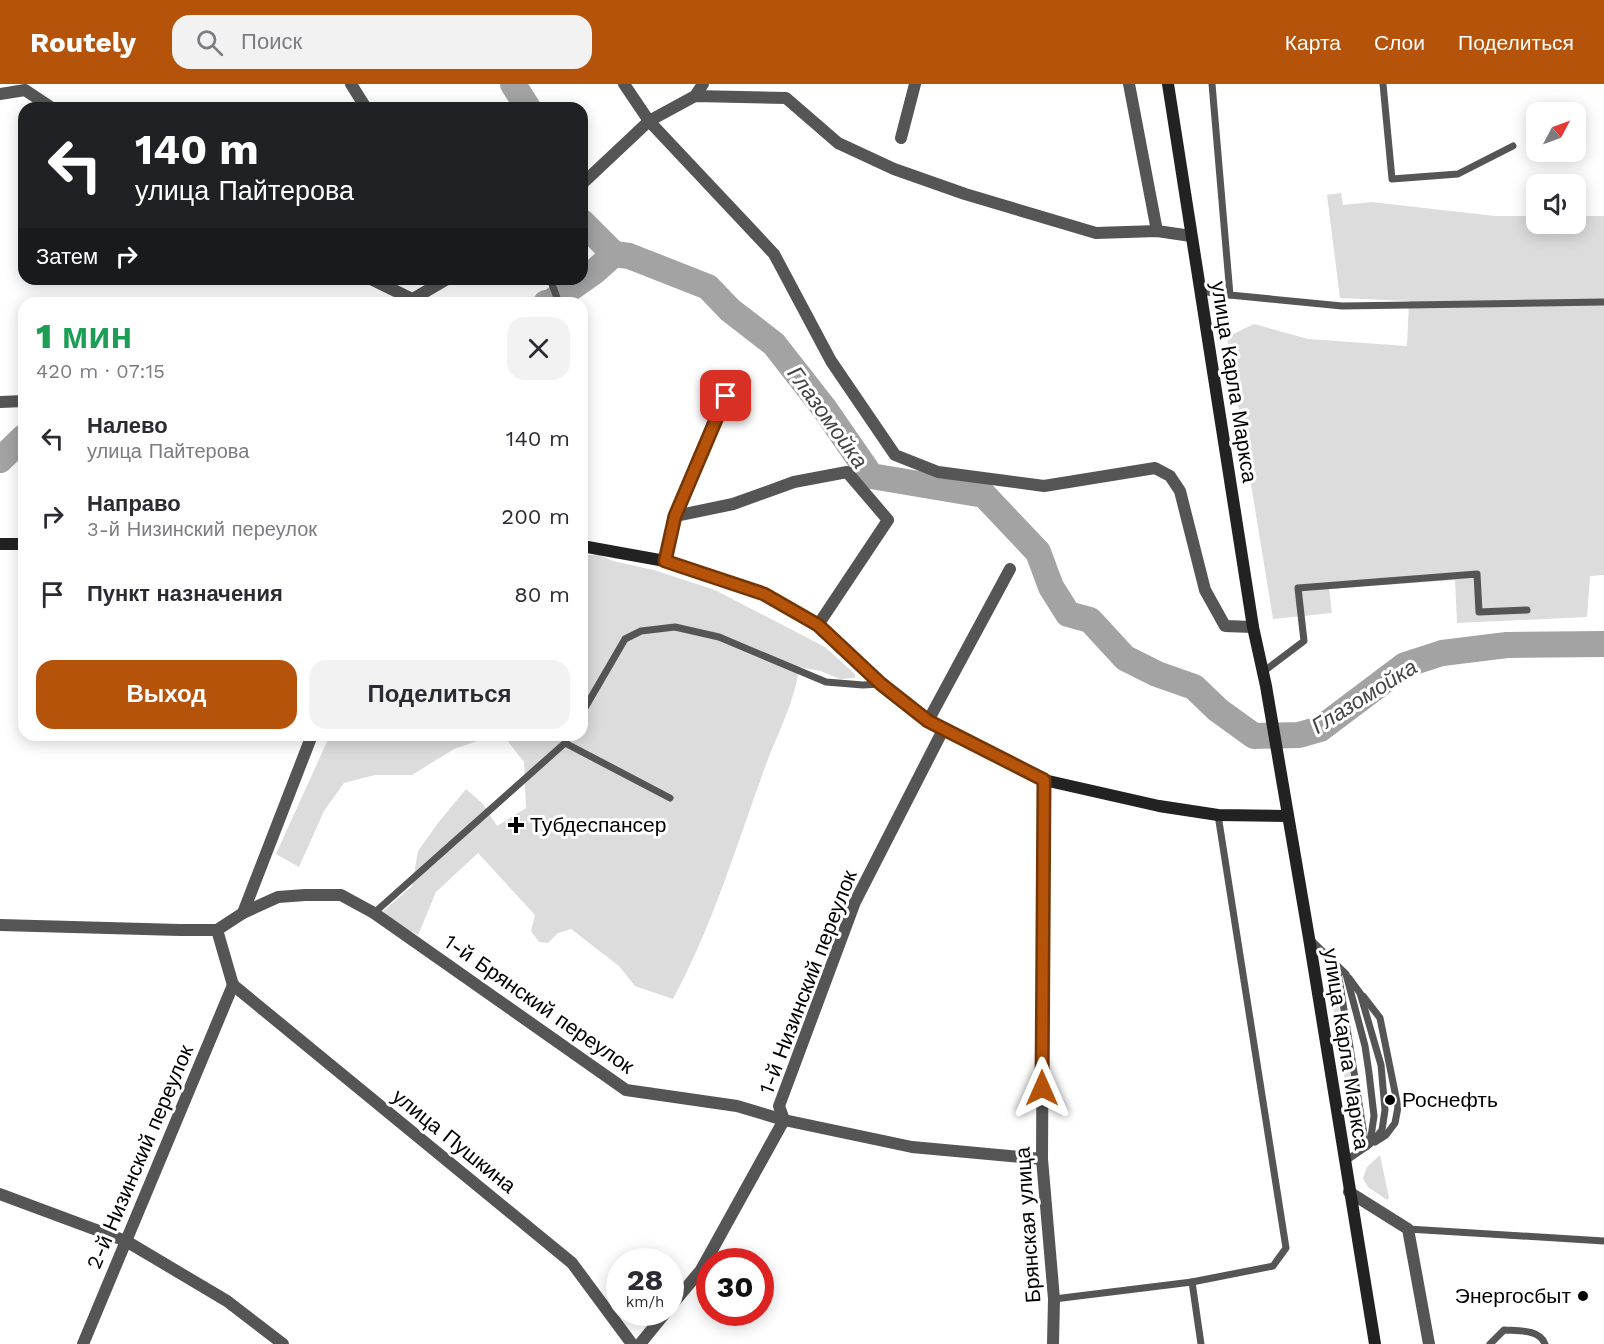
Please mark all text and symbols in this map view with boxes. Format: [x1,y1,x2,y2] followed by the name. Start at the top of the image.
[172,15,592,69] search box
[30,26,136,59] text: Routely
[193,26,226,59] icon: search
[241,29,302,54] text: Поиск
[1285,30,1341,55] text: Карта
[1374,30,1425,55] text: Слои
[1458,30,1574,55] text: Поделиться
[1526,102,1586,162] north arrow
[1526,102,1586,234] map controls
[135,125,259,174] text: 140 m
[36,126,114,204] icon: left
[1526,174,1586,234] button: sound
[135,175,354,207] text: улица Пайтерова
[110,240,143,273] icon: right
[36,244,98,269] text: Затем
[1206,279,1263,485] street label: улица Карла Маркса
[36,315,132,357] text: 1 мин
[507,317,570,380] button: close
[36,359,165,383] text: 420 m · 07:15
[782,362,873,473] water label: Глазомойка
[700,370,751,421] pin
[709,379,742,412] icon: arrive
[87,413,168,438] text: Налево
[36,422,69,455] icon: left
[506,426,570,451] text: 140 m
[87,439,249,463] text: улица Пайтерова
[87,491,181,516] text: Направо
[36,500,69,533] icon: right
[501,504,570,529] text: 200 m
[87,517,317,541] text: 3-й Низинский переулок
[36,578,69,611] icon: arrive
[87,581,283,606] text: Пункт назначения
[514,582,570,607] text: 80 m
[1307,654,1422,739] water label: Глазомойка
[36,660,297,729] button: Выход
[309,660,570,729] button: Поделиться
[530,812,666,837] place label: Тубдеспансер
[507,816,525,834] marker: Тубдеспансер
[753,866,862,1097] street label: 1-й Низинский переулок
[440,929,640,1079] street label: 1-й Брянский переулок
[1318,946,1375,1152] street label: улица Карла Маркса
[81,1040,198,1273] street label: 2-й Низинский переулок
[1010,1056,1074,1120] position arrow
[388,1083,521,1198] street label: улица Пушкина
[1402,1087,1498,1112] place label: Роснефть
[1383,1093,1397,1107] marker: Роснефть
[1010,1146,1045,1304] street label: Брянская улица
[696,1248,774,1326] speed limit sign: 30
[627,1262,663,1297] text: 28
[1455,1283,1571,1308] place label: Энергосбыт
[1576,1289,1590,1303] marker: Энергосбыт
[626,1293,664,1311] text: km/h

